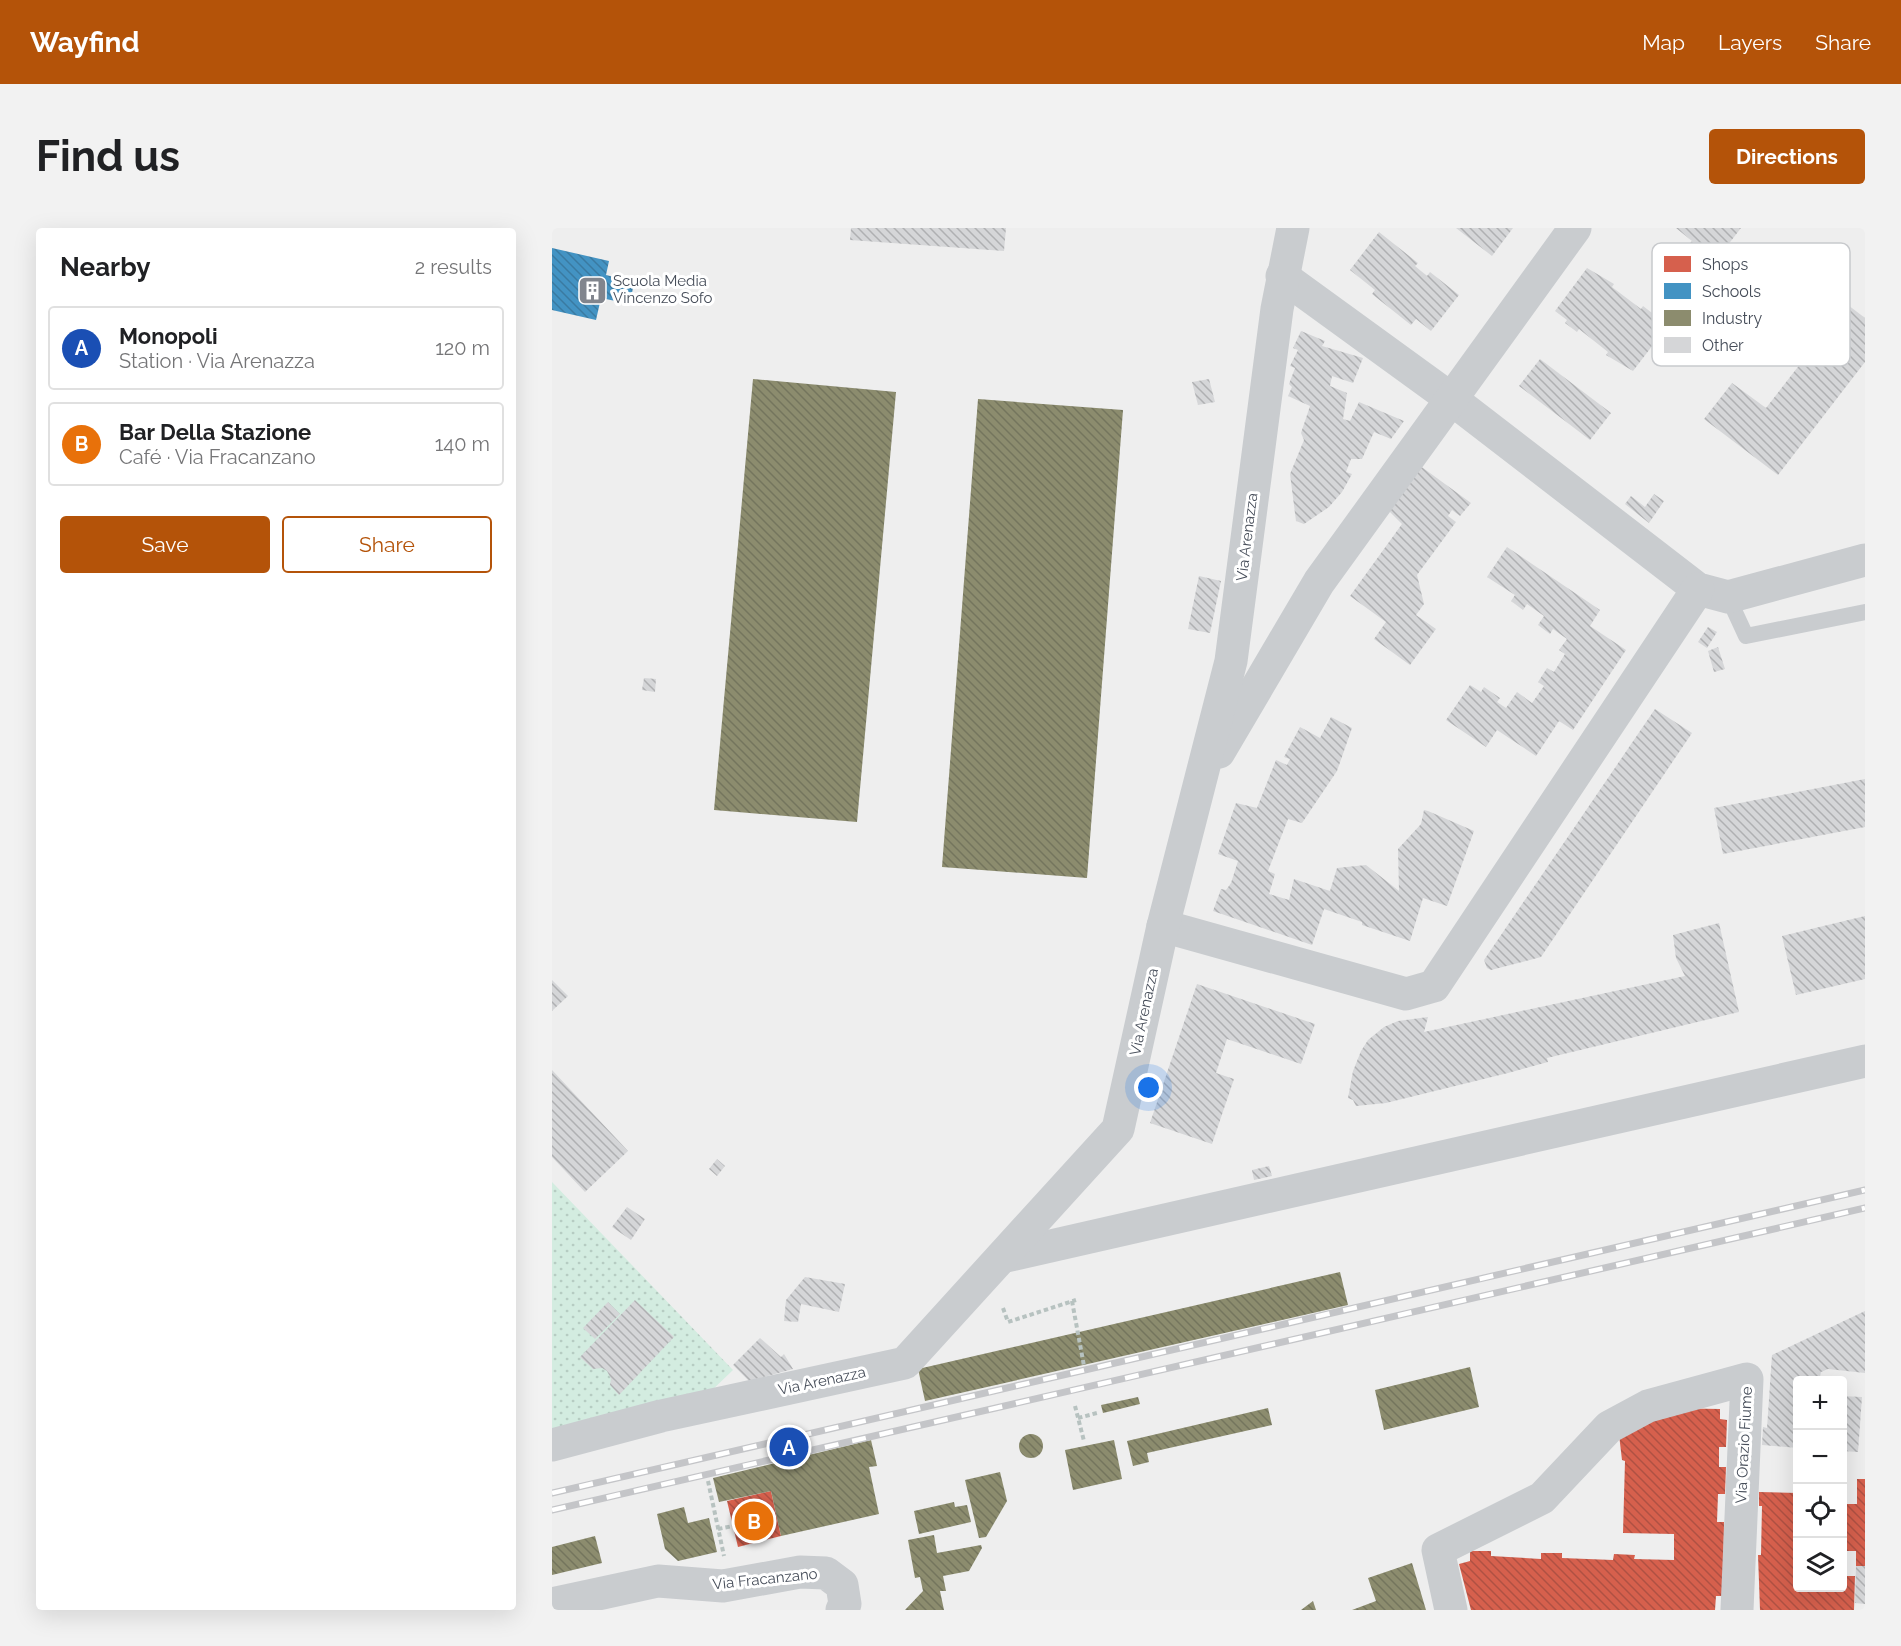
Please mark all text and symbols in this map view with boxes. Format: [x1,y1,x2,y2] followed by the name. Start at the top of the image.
[30,26,140,59] text: Wayfind
[1642,30,1685,55] text: Map
[1718,30,1782,55] text: Layers
[1815,30,1871,55] text: Share
[1709,129,1865,184] button: Directions
[36,132,180,181] text: Find us
[1652,243,1850,366] legend
[60,252,150,282] text: Nearby
[415,255,492,279] text: 2 results
[1702,255,1748,274] text: Shops
[613,272,712,307] place label: Scuola Media Vincenzo Sofo
[576,274,608,306] building icon: Scuola Media Vincenzo Sofo
[1702,282,1761,301] text: Schools
[1702,309,1762,328] text: Industry
[119,323,218,349] text: Monopoli
[75,336,88,360] text: A
[435,336,490,360] text: 120 m
[1702,336,1744,355] text: Other
[119,349,315,373] text: Station · Via Arenazza
[119,419,311,445] text: Bar Della Stazione
[75,432,88,456] text: B
[435,432,490,456] text: 140 m
[119,445,316,469] text: Café · Via Fracanzano
[1233,492,1261,582] street label: Via Arenazza
[60,516,270,573] button: Save
[282,516,492,573] button: Share
[1126,967,1162,1057] street label: Via Arenazza
[1134,1073,1163,1102] your location
[777,1363,867,1399] street label: Via Arenazza
[1793,1376,1847,1592] map controls
[1793,1376,1847,1430] button: +
[1732,1386,1756,1504] street label: Via Orazio Fiume
[770,1424,808,1470] pin: A
[1793,1430,1847,1484] button: −
[1793,1484,1847,1538] button: locate
[734,1498,774,1544] pin: B
[1793,1538,1847,1592] button: layers
[712,1565,818,1593] street label: Via Fracanzano

